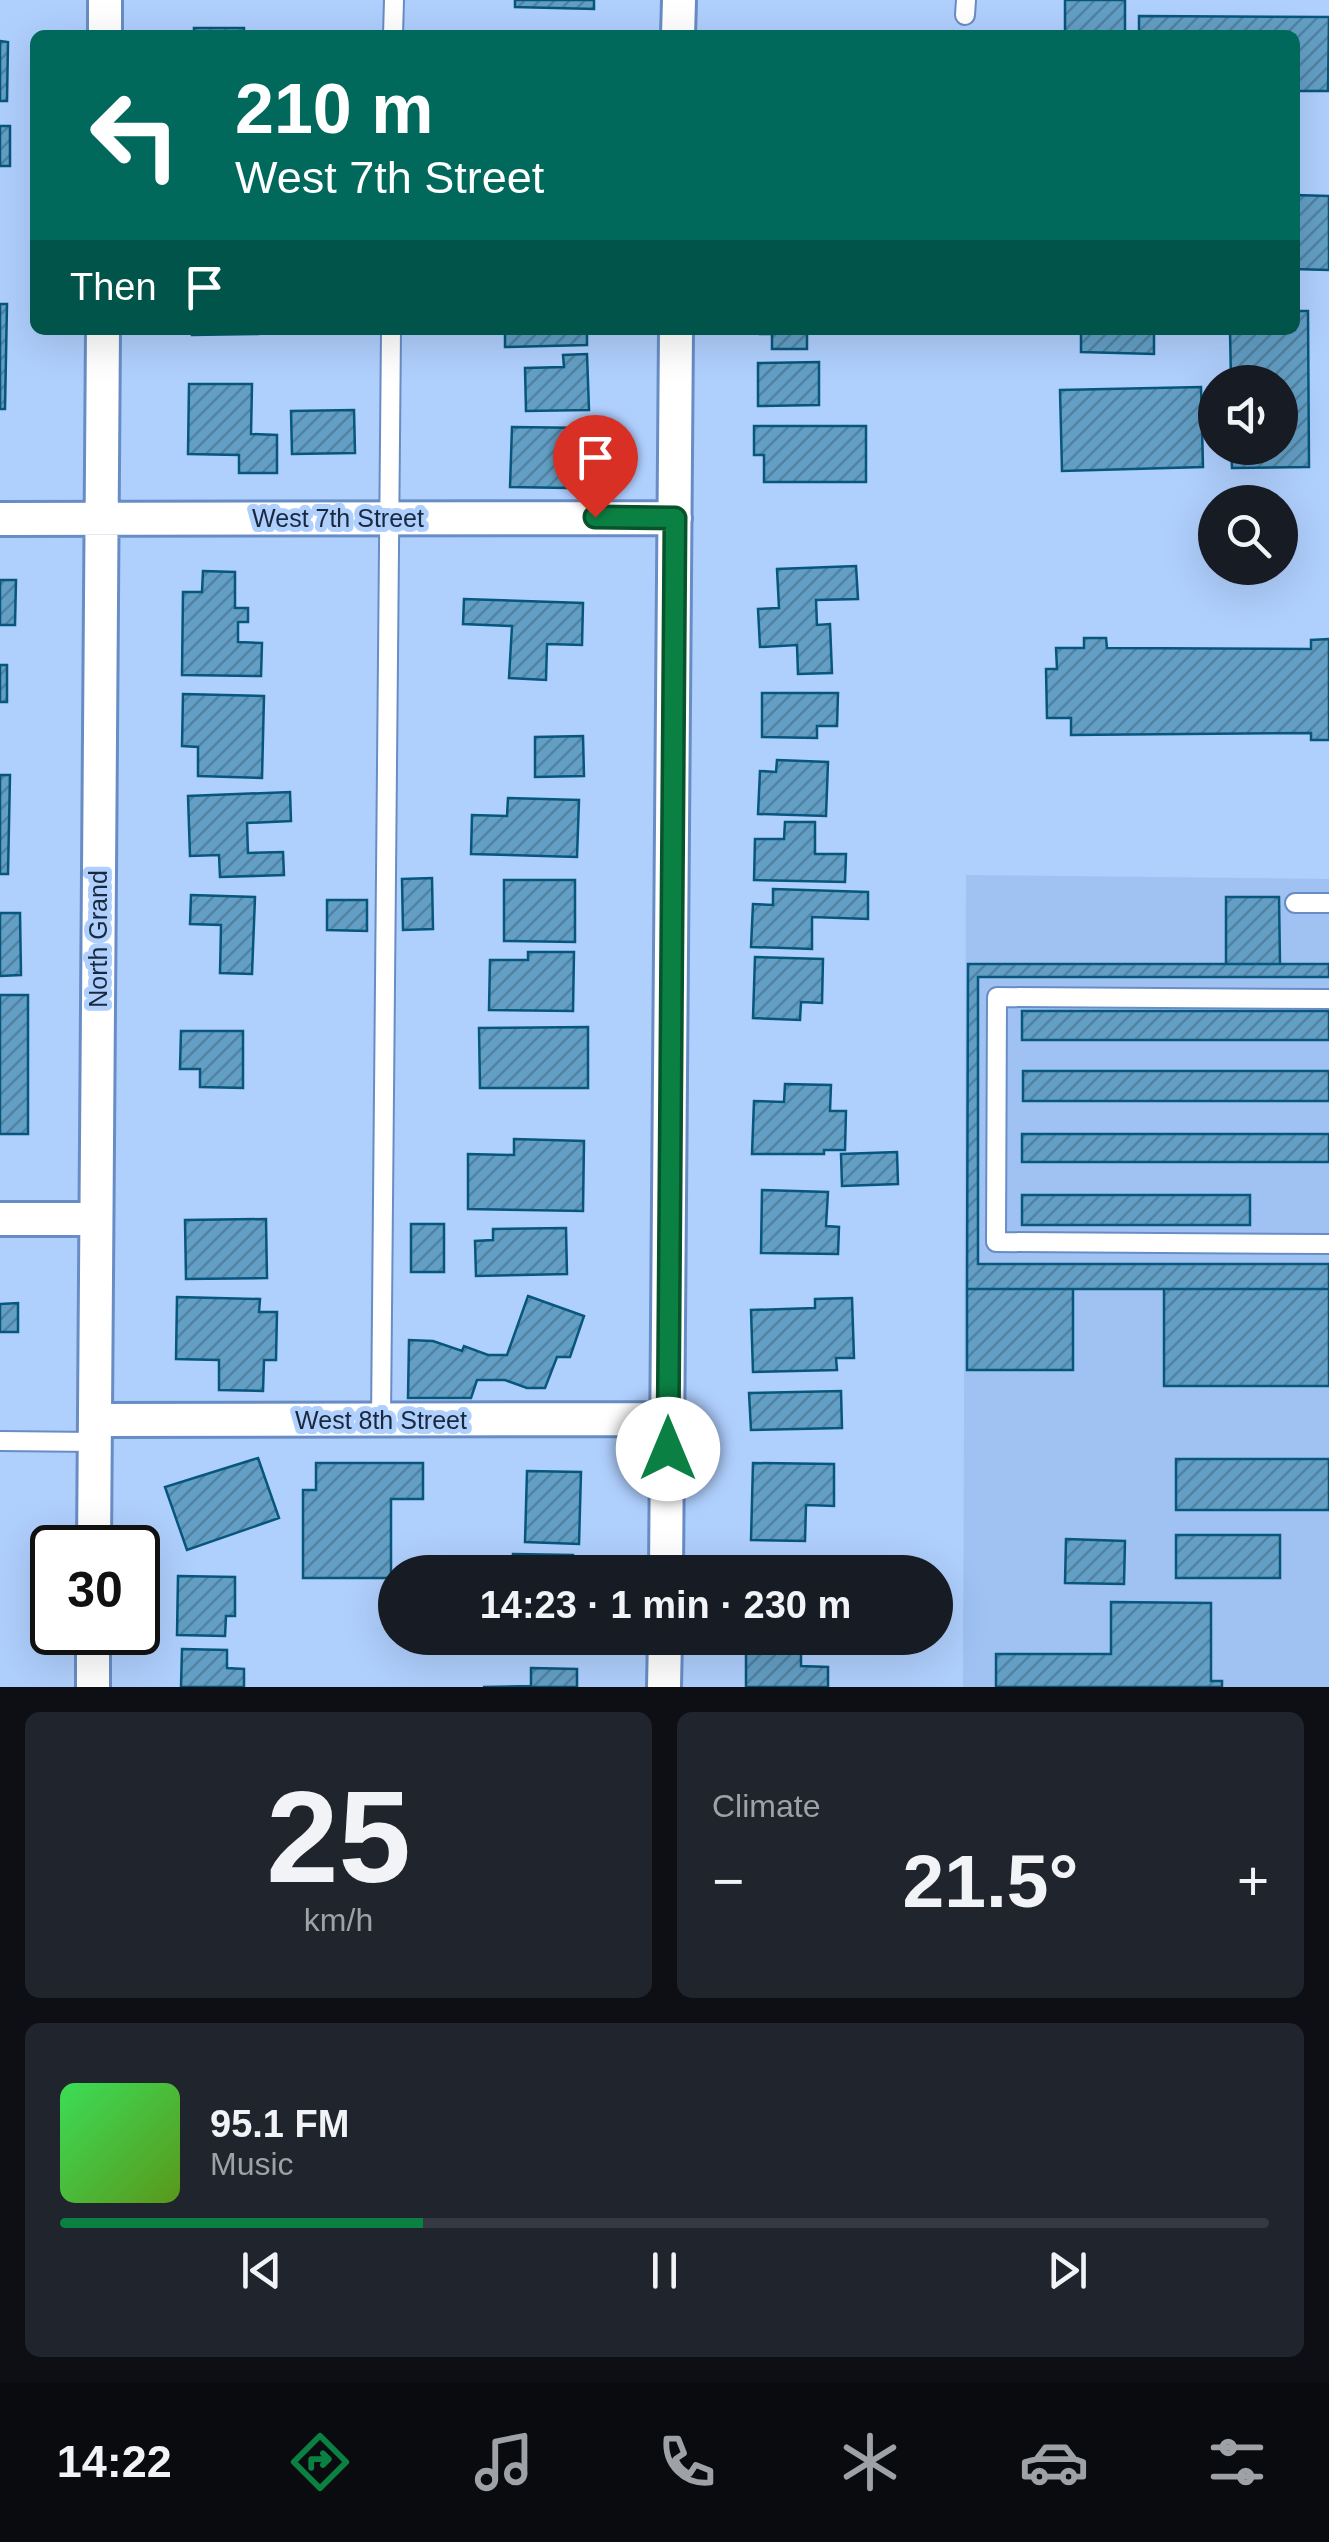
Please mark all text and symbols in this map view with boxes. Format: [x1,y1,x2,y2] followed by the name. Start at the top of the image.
[70,70,200,200] icon: left
[235,70,433,148] text: 210 m
[235,152,544,203] text: West 7th Street
[177,260,232,315] icon: arrive
[70,266,157,308] text: Then
[1198,365,1298,585] map controls
[1198,365,1298,465] button: sound
[553,415,638,518] pin
[568,430,623,485] icon: arrive
[1198,485,1298,585] button: search
[252,504,424,532] street label: West 7th Street
[84,870,112,1008] street label: North Grand
[616,1397,720,1501] position arrow
[295,1406,467,1434] street label: West 8th Street
[30,1525,160,1655] speed limit sign: 30
[480,1584,851,1626] text: 14:23 · 1 min · 230 m
[266,1764,411,1910] text: 25
[712,1788,820,1824] text: Climate
[903,1839,1078,1923] text: 21.5°
[712,1850,744,1912] text: −
[1237,1850,1269,1912] text: +
[304,1902,373,1938] text: km/h
[210,2103,349,2145] text: 95.1 FM
[210,2146,294,2182] text: Music
[234,2243,289,2298] icon: previous
[637,2243,692,2298] icon: pause
[1040,2243,1095,2298] icon: next
[285,2427,355,2497] icon: directions
[469,2427,539,2497] icon: music
[652,2427,722,2497] icon: phone
[835,2427,905,2497] icon: climate
[1019,2427,1089,2497] icon: car
[1202,2427,1272,2497] icon: filters
[57,2436,172,2487] text: 14:22

